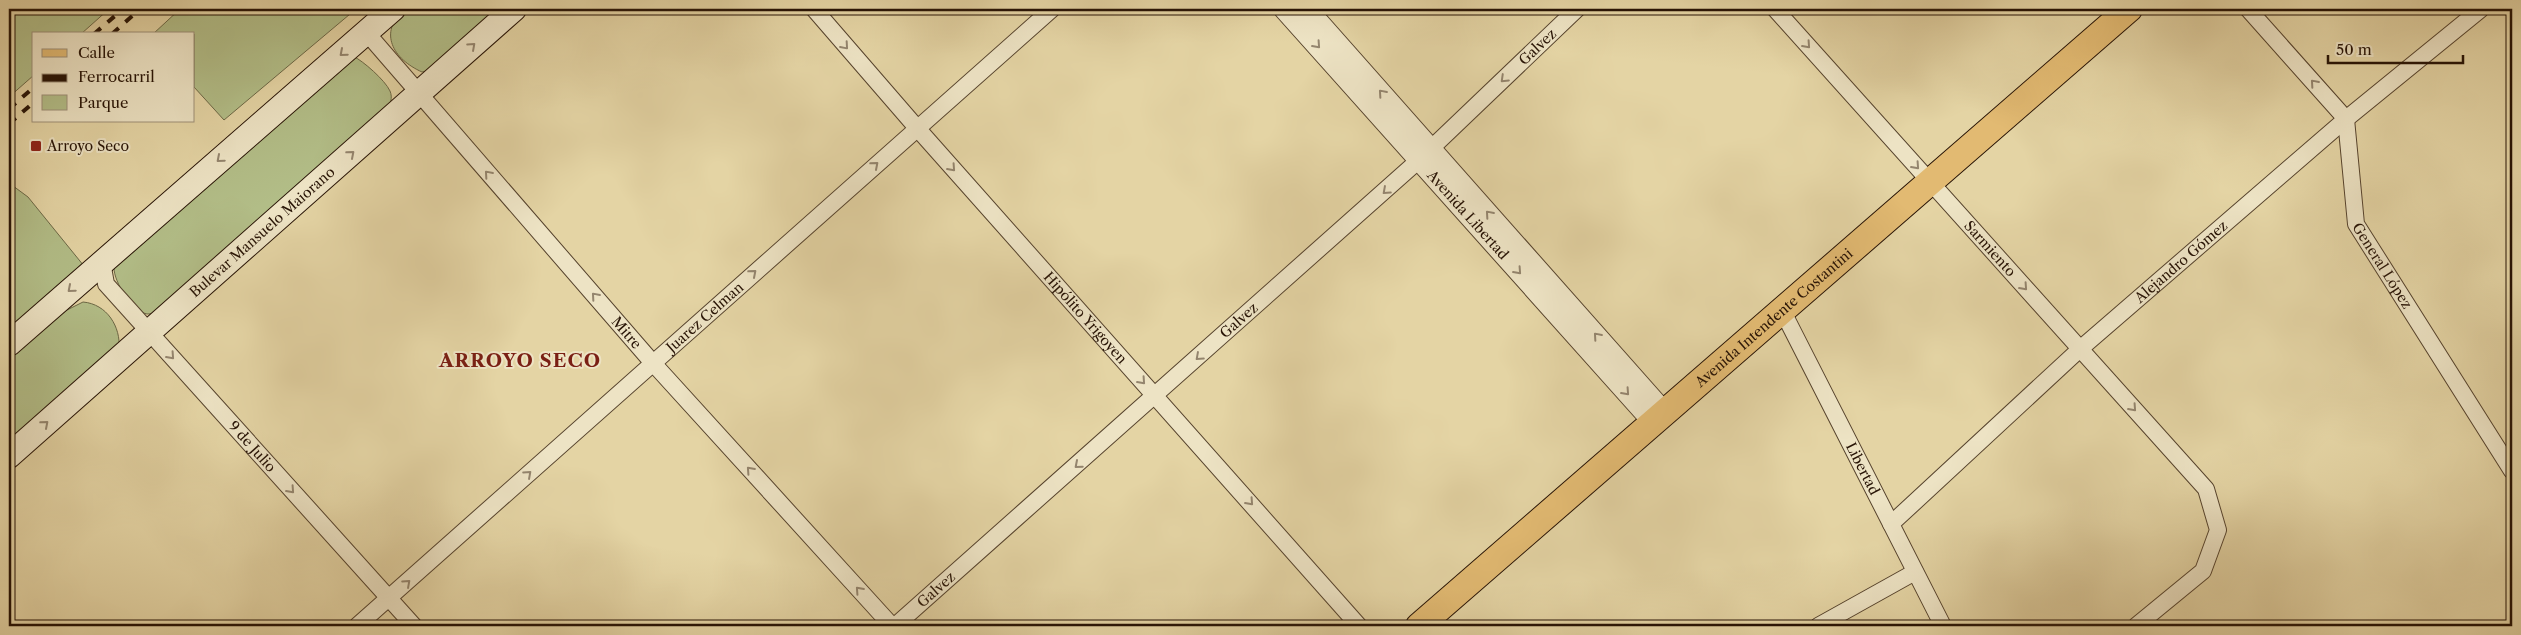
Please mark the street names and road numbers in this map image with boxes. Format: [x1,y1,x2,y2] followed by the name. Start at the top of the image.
[1515,25,1560,69] street label: Galvez
[186,163,339,301] street label: Bulevar Mansuelo Maiorano
[1423,166,1513,264] street label: Avenida Libertad
[1960,217,2020,280] street label: Sarmiento
[2130,217,2231,307] street label: Alejandro Gómez
[2348,219,2416,312] street label: General López
[1690,244,1856,392] street label: Avenida Intendente Costantini
[1040,268,1131,368] street label: Hipólito Yrigoyen
[661,278,747,358] street label: Juarez Celman
[1216,299,1262,342] street label: Galvez
[608,313,646,353] street label: Mitre
[225,417,280,476] street label: 9 de Julio
[1842,439,1884,498] street label: Libertad
[913,568,959,611] street label: Galvez

